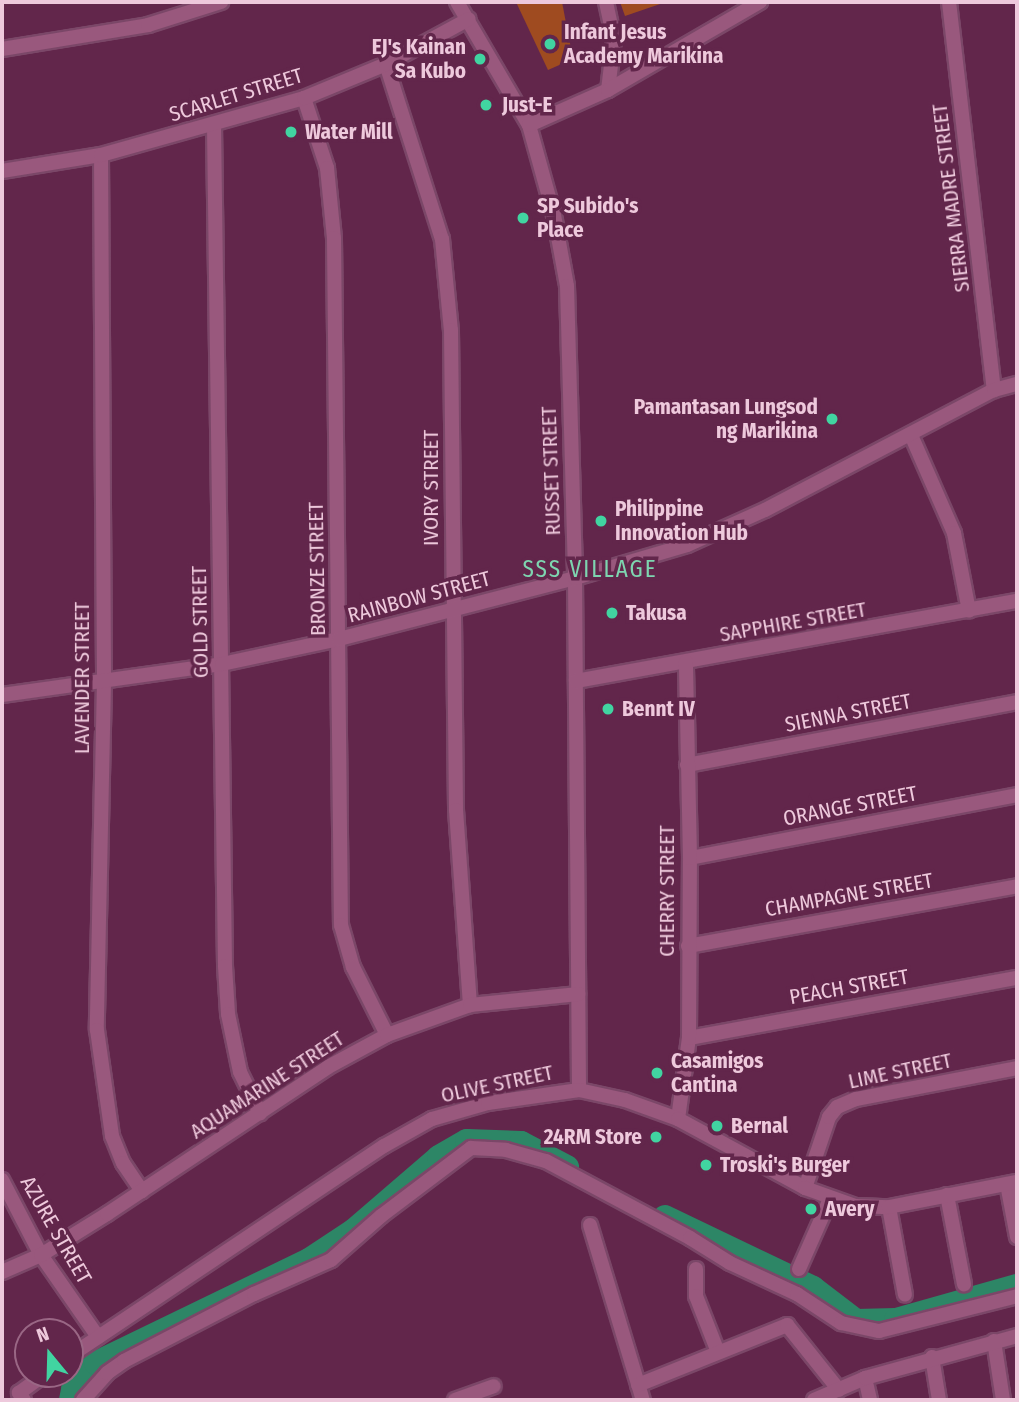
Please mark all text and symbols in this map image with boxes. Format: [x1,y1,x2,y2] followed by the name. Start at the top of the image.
[564,19,723,69] place label: Infant Jesus Academy Marikina
[372,34,466,84] place label: EJ's Kainan Sa Kubo
[542,36,558,52] marker: Infant Jesus Academy Marikina
[472,51,488,67] marker: EJ's Kainan Sa Kubo
[166,63,306,127] street label: SCARLET STREET
[502,92,553,118] place label: Just-E
[476,95,496,115] marker: Just-E
[927,102,975,294] street label: SIERRA MADRE STREET
[305,119,393,145] place label: Water Mill
[283,124,299,140] marker: Water Mill
[537,193,638,243] place label: SP Subido's Place
[515,210,531,226] marker: SP Subido's Place
[634,394,818,444] place label: Pamantasan Lungsod ng Marikina
[536,406,566,536] street label: RUSSET STREET
[824,411,840,427] marker: Pamantasan Lungsod ng Marikina
[418,430,444,546] street label: IVORY STREET
[615,496,748,546] place label: Philippine Innovation Hub
[303,502,331,636] street label: BRONZE STREET
[593,513,609,529] marker: Philippine Innovation Hub
[524,555,656,583] district label: SSS VILLAGE
[186,566,214,678] street label: GOLD STREET
[345,566,493,628] street label: RAINBOW STREET
[718,597,868,647] street label: SAPPHIRE STREET
[626,600,687,626] place label: Takusa
[69,602,95,754] street label: LAVENDER STREET
[604,605,620,621] marker: Takusa
[783,688,913,738] street label: SIENNA STREET
[622,696,695,722] place label: Bennt IV
[600,701,616,717] marker: Bennt IV
[781,781,919,831] street label: ORANGE STREET
[654,825,680,957] street label: CHERRY STREET
[763,868,935,922] street label: CHAMPAGNE STREET
[787,964,911,1010] street label: PEACH STREET
[185,1026,349,1144] street label: AQUAMARINE STREET
[671,1048,764,1098] place label: Casamigos Cantina
[846,1048,954,1094] street label: LIME STREET
[439,1060,555,1108] street label: OLIVE STREET
[649,1065,665,1081] marker: Casamigos Cantina
[731,1113,788,1139] place label: Bernal
[709,1118,725,1134] marker: Bernal
[544,1124,642,1150] place label: 24RM Store
[648,1129,664,1145] marker: 24RM Store
[720,1152,850,1178] place label: Troski's Burger
[698,1157,714,1173] marker: Troski's Burger
[15,1172,97,1288] street label: AZURE STREET
[825,1196,874,1222] place label: Avery
[803,1201,819,1217] marker: Avery
[14,1318,84,1388] north arrow
[34,1322,52,1347] text: N

